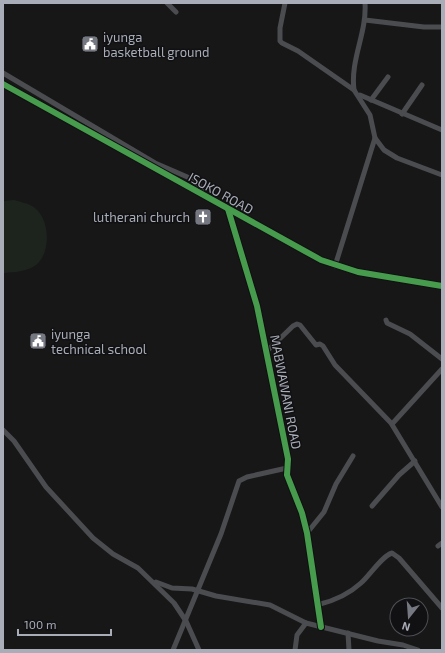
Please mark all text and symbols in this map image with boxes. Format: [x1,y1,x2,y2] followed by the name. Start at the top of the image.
[103,29,209,60] place label: iyunga basketball ground
[80,34,100,54] public building icon: iyunga basketball ground
[186,169,256,217] street label: ISOKO ROAD
[193,207,213,227] church icon: lutherani church
[93,209,190,225] place label: lutherani church
[51,326,147,357] place label: iyunga technical school
[28,331,48,351] public building icon: iyunga technical school
[267,333,305,451] street label: MABWAWANI ROAD
[389,597,429,637] north arrow
[18,611,111,637] scale bar
[24,617,56,631] text: 100 m
[400,620,412,634] text: N

